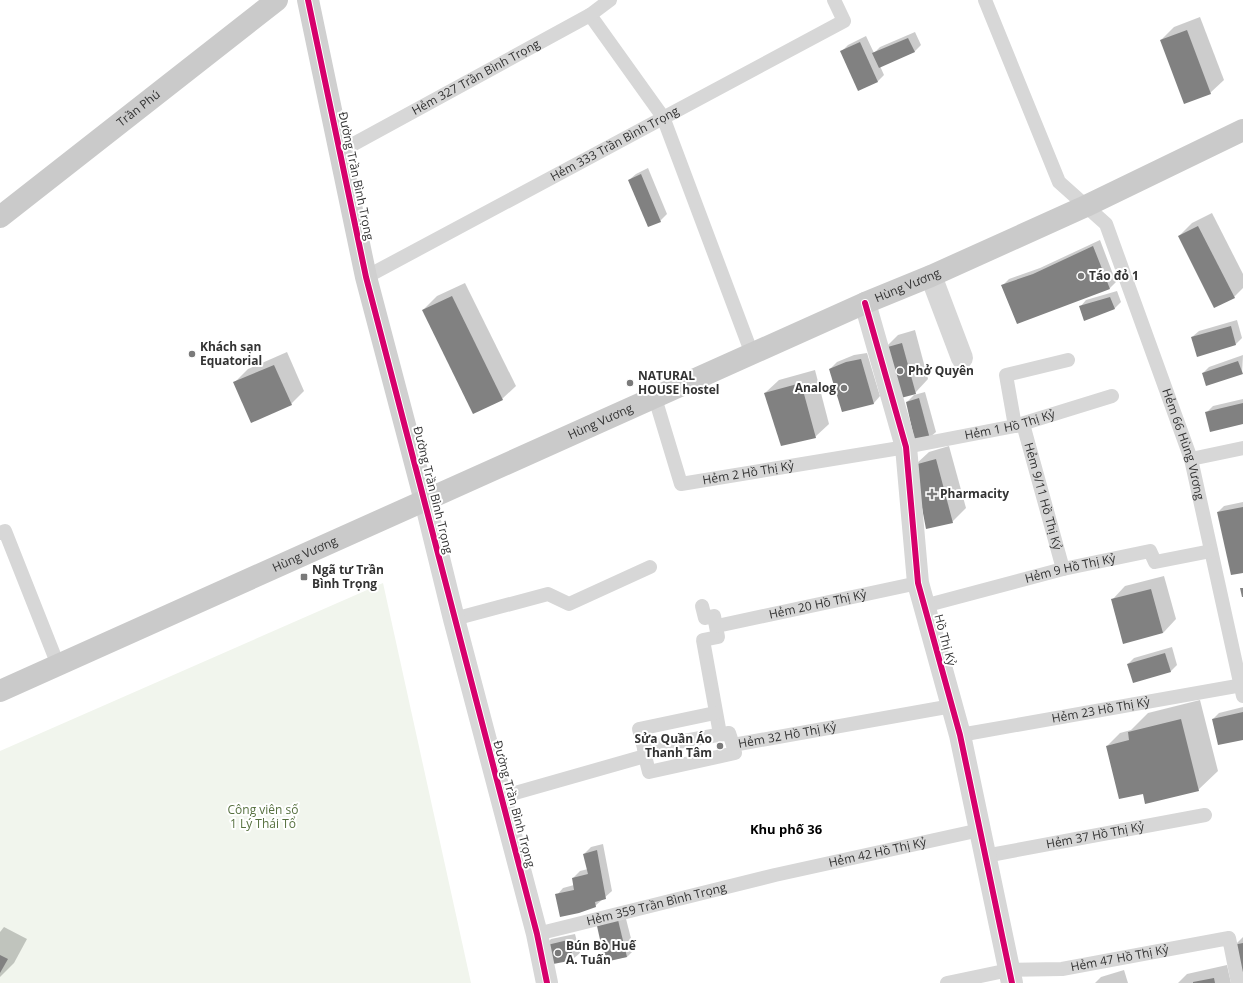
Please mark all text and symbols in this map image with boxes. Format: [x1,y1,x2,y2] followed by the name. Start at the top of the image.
[409,35,543,119] street label: Hẻm 327 Trần Bình Trọng
[113,86,163,130] street label: Trần Phú
[547,102,682,185] street label: Hẻm 333 Trần Bình Trọng
[335,110,379,242] street label: Đường Trần Bình Trọng
[872,264,943,306] street label: Hùng Vương
[1089,267,1139,284] place label: Táo đỏ 1
[1076,271,1086,281] marker: Táo đỏ 1
[200,338,262,369] place label: Khách sạn Equatorial
[187,349,197,359] marker: Khách sạn Equatorial
[908,362,974,379] place label: Phở Quyên
[895,366,905,376] marker: Phở Quyên
[638,367,720,398] place label: NATURAL HOUSE hostel
[625,378,635,388] marker: NATURAL HOUSE hostel
[795,379,836,396] place label: Analog
[839,383,849,393] marker: Analog
[1158,386,1209,502] street label: Hẻm 66 Hùng Vương
[565,399,636,443] street label: Hùng Vương
[963,405,1058,444] street label: Hẻm 1 Hồ Thị Kỷ
[409,424,458,556] street label: Đường Trần Bình Trọng
[1021,441,1067,553] street label: Hẻm 9/11 Hồ Thị Kỷ
[701,456,796,488] street label: Hẻm 2 Hồ Thị Kỷ
[940,485,1009,502] place label: Pharmacity
[927,489,937,499] marker: Pharmacity
[269,532,340,576] street label: Hùng Vương
[1023,549,1118,587] street label: Hẻm 9 Hồ Thị Kỷ
[312,561,384,592] place label: Ngã tư Trần Bình Trọng
[299,572,309,582] marker: Ngã tư Trần Bình Trọng
[767,585,869,623] street label: Hẻm 20 Hồ Thị Kỷ
[930,612,961,668] street label: Hồ Thị Kỷ
[1050,692,1152,727] street label: Hẻm 23 Hồ Thị Kỷ
[737,718,839,752] street label: Hẻm 32 Hồ Thị Kỷ
[635,730,712,761] place label: Sửa Quần Áo Thanh Tâm
[489,738,540,870] street label: Đường Trần Bình Trọng
[715,741,725,751] marker: Sửa Quần Áo Thanh Tâm
[228,801,298,832] park label: Công viên số 1 Lý Thái Tổ
[1045,817,1146,852] street label: Hẻm 37 Hồ Thị Kỷ
[750,820,823,838] district label: Khu phố 36
[827,833,929,871] street label: Hẻm 42 Hồ Thị Kỷ
[585,878,728,929] street label: Hẻm 359 Trần Bình Trọng
[566,937,637,968] place label: Bún Bò Huế A. Tuấn
[1069,940,1171,975] street label: Hẻm 47 Hồ Thị Kỷ
[553,948,563,958] marker: Bún Bò Huế A. Tuấn

